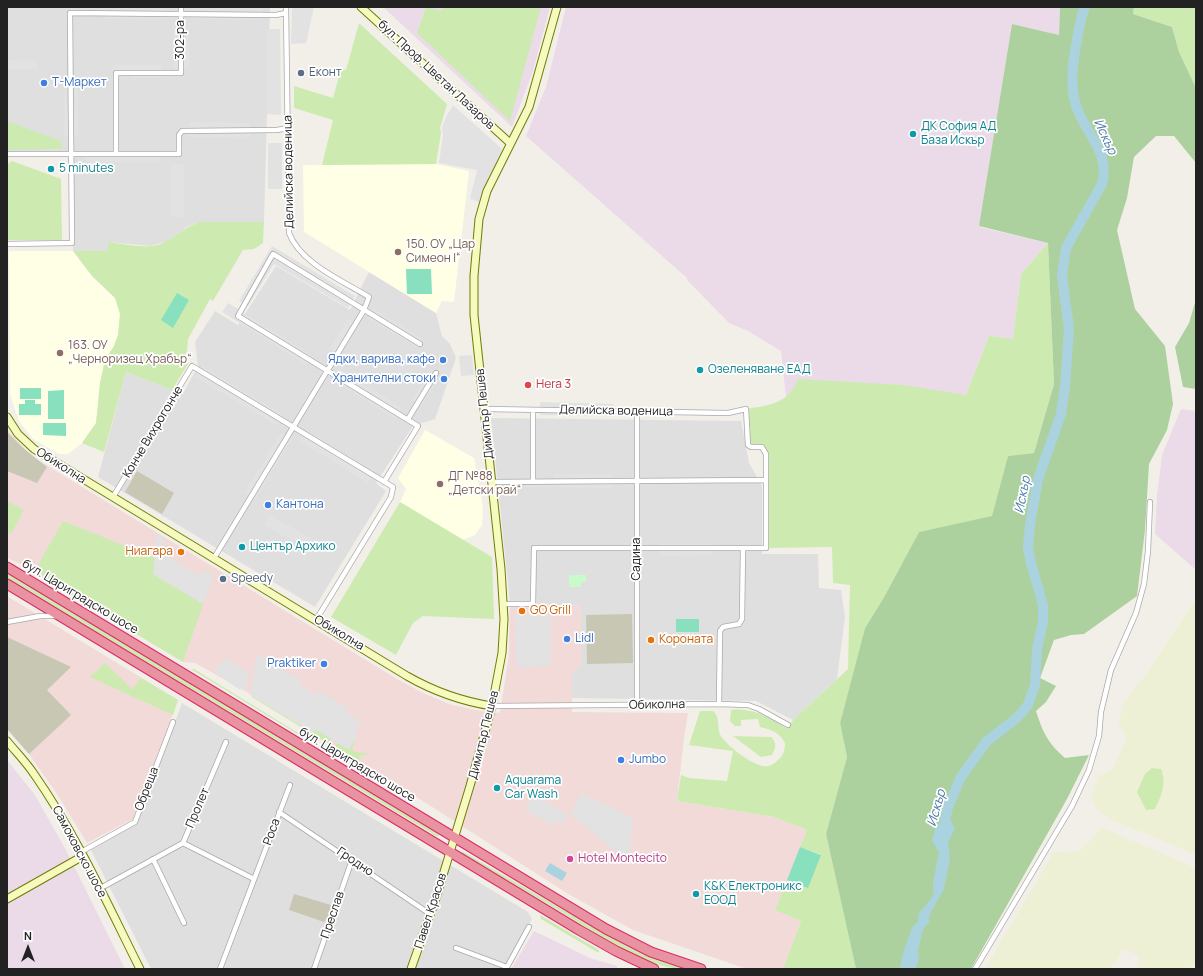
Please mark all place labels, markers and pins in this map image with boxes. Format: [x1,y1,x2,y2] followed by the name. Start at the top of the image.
[309,66,342,80] place label: Еконт
[296,68,306,78] marker: Еконт
[52,76,107,90] place label: Т-Маркет
[39,78,49,88] marker: Т-Маркет
[921,120,996,148] place label: ДК София АД База Искър
[908,129,918,139] marker: ДК София АД База Искър
[59,162,113,176] place label: 5 minutes
[46,164,56,174] marker: 5 minutes
[406,238,475,266] place label: 150. ОУ „Цар Симеон I“
[393,247,403,257] marker: 150. ОУ „Цар Симеон I“
[68,339,192,367] place label: 163. ОУ „Черноризец Храбър“
[55,348,65,358] marker: 163. ОУ „Черноризец Храбър“
[328,353,435,367] place label: Ядки, варива, кафе
[438,355,448,365] marker: Ядки, варива, кафе
[708,363,811,377] place label: Озеленяване ЕАД
[695,365,705,375] marker: Озеленяване ЕАД
[332,372,436,386] place label: Хранителни стоки
[439,374,449,384] marker: Хранителни стоки
[536,378,571,392] place label: Hera 3
[523,380,533,390] marker: Hera 3
[448,470,521,498] place label: ДГ №88 „Детски рай“
[435,479,445,489] marker: ДГ №88 „Детски рай“
[276,498,324,512] place label: Кантона
[263,500,273,510] marker: Кантона
[250,540,336,554] place label: Център Архико
[237,542,247,552] marker: Център Архико
[126,545,173,559] place label: Ниагара
[176,547,186,557] marker: Ниагара
[231,572,273,586] place label: Speedy
[218,574,228,584] marker: Speedy
[530,604,571,618] place label: GO Grill
[517,606,527,616] marker: GO Grill
[575,632,594,646] place label: Lidl
[659,633,713,647] place label: Короната
[562,634,572,644] marker: Lidl
[646,635,656,645] marker: Короната
[267,657,316,671] place label: Praktiker
[319,659,329,669] marker: Praktiker
[629,753,666,767] place label: Jumbo
[616,755,626,765] marker: Jumbo
[505,774,561,802] place label: Aquarama Car Wash
[492,783,502,793] marker: Aquarama Car Wash
[578,852,667,866] place label: Hotel Montecito
[565,854,575,864] marker: Hotel Montecito
[704,880,802,908] place label: K&K Електроникс ЕООД
[691,889,701,899] marker: K&K Електроникс ЕООД

